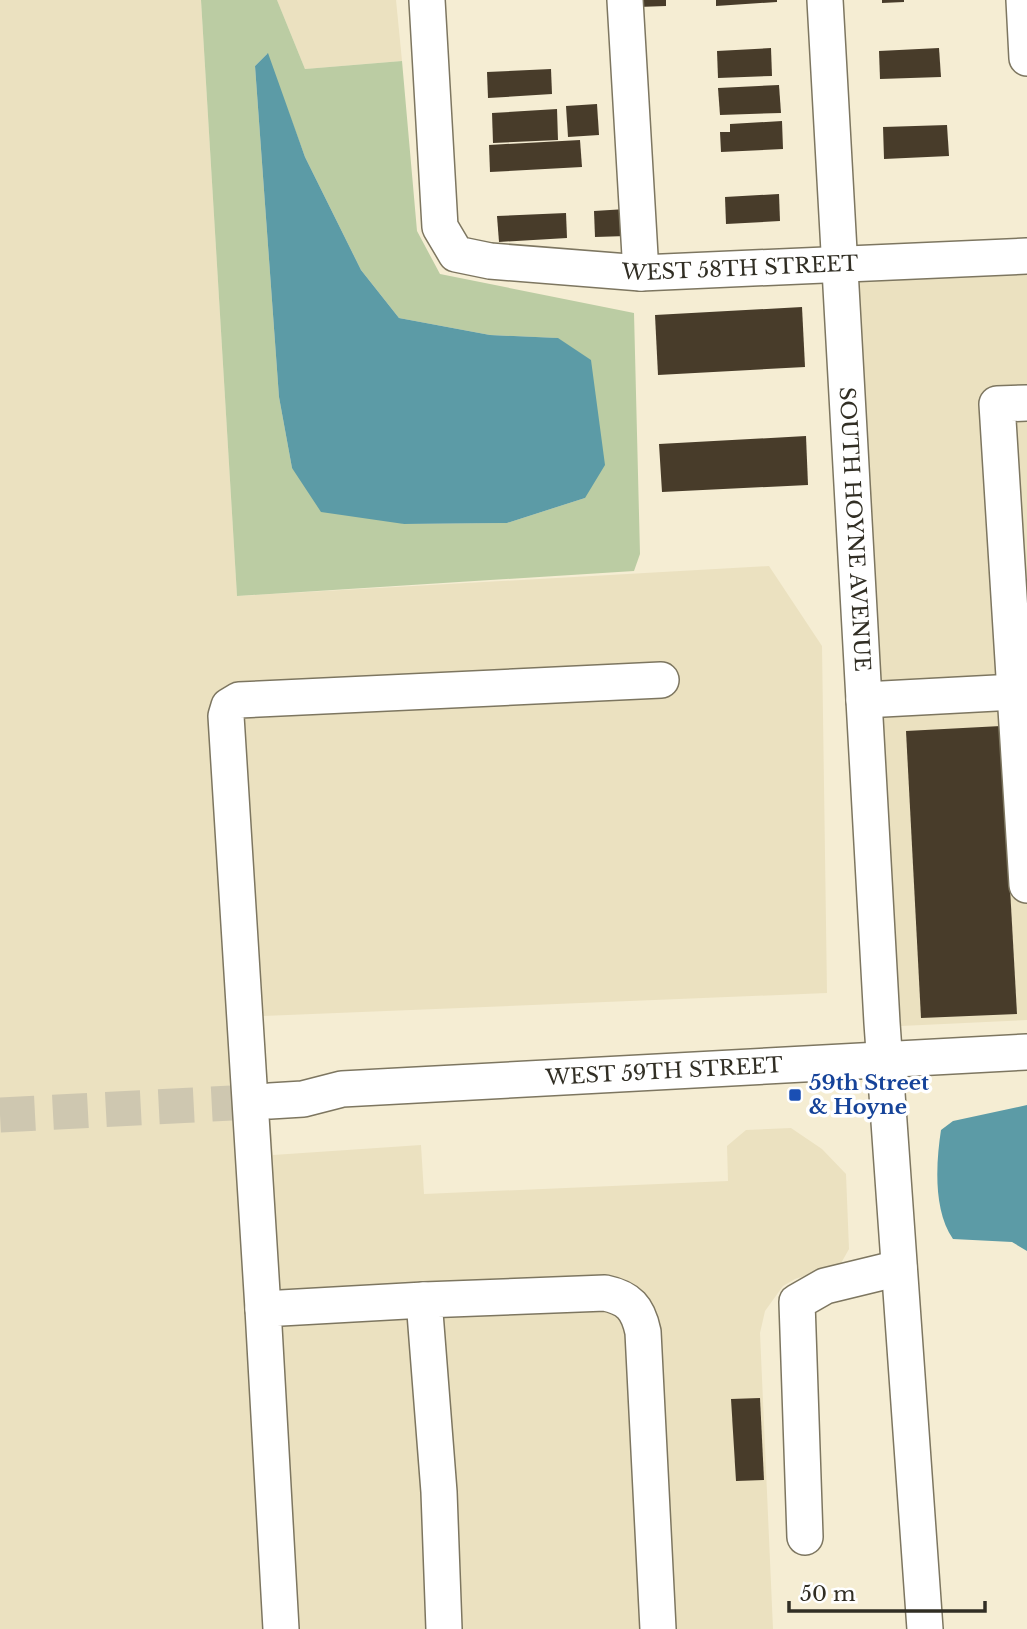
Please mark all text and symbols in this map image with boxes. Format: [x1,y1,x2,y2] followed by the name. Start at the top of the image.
[620,250,859,286] street label: WEST 58TH STREET
[834,386,875,672] street label: SOUTH HOYNE AVENUE
[544,1052,784,1091] street label: WEST 59TH STREET
[809,1070,929,1120] place label: 59th Street & Hoyne
[787,1087,803,1103] marker: 59th Street & Hoyne
[789,1570,985,1614] scale bar
[800,1581,856,1607] text: 50 m

